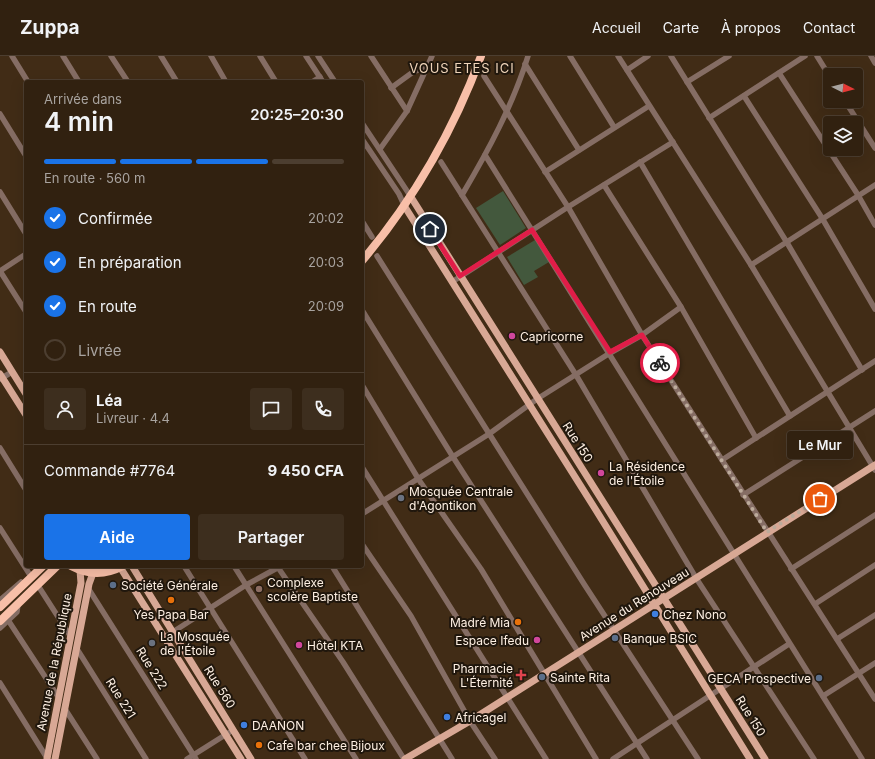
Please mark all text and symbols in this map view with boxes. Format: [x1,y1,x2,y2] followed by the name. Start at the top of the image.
[20,16,80,39] text: Zuppa
[592,19,641,36] text: Accueil
[663,19,699,36] text: Carte
[721,19,781,36] text: À propos
[803,19,855,36] text: Contact
[409,60,515,76] district label: VOUS ETES ICI
[823,68,863,108] north arrow
[823,68,863,156] map controls
[44,91,122,107] text: Arrivée dans
[250,105,344,124] text: 20:25–20:30
[44,106,114,137] text: 4 min
[823,116,863,156] button: layers
[44,170,145,186] text: En route · 560 m
[44,207,66,229] icon: check
[78,209,153,228] text: Confirmée
[308,210,344,226] text: 20:02
[413,212,447,246] pin
[419,218,441,240] icon: home
[44,251,66,273] icon: check
[78,253,182,272] text: En préparation
[308,254,344,270] text: 20:03
[44,295,66,317] icon: check
[78,297,137,316] text: En route
[308,298,344,314] text: 20:09
[520,329,583,344] place label: Capricorne
[507,331,517,341] marker: Capricorne
[78,341,121,360] text: Livrée
[640,343,680,383] courier
[649,352,671,374] icon: bike
[44,388,86,430] button: person
[250,388,292,430] button: chat
[302,388,344,430] button: phone
[96,391,122,410] text: Léa
[96,410,170,426] text: Livreur · 4.4
[559,419,597,465] street label: Rue 150
[787,431,853,459] callout: Le Mur
[798,437,842,453] text: Le Mur
[609,459,685,488] place label: La Résidence de l'Étoile
[44,461,175,480] text: Commande #7764
[268,461,344,480] text: 9 450 CFA
[596,468,606,478] marker: La Résidence de l'Étoile
[803,482,837,516] pin
[409,484,513,513] place label: Mosquée Centrale d'Agontikon
[809,488,831,510] icon: bag
[396,493,406,503] marker: Mosquée Centrale d'Agontikon
[44,514,190,560] button: Aide
[198,514,344,560] button: Partager
[576,564,692,644] street label: Avenue du Renouveau
[267,575,358,604] place label: Complexe scolère Baptiste
[121,578,218,593] place label: Société Générale
[108,580,118,590] marker: Société Générale
[254,584,264,594] marker: Complexe scolère Baptiste
[33,592,75,732] street label: Avenue de la République
[166,595,176,605] marker: Yes Papa Bar
[133,607,209,622] place label: Yes Papa Bar
[663,607,726,622] place label: Chez Nono
[650,609,660,619] marker: Chez Nono
[450,615,510,630] place label: Madré Mia
[513,617,523,627] marker: Madré Mia
[160,629,230,658] place label: La Mosquée de l'Étoile
[623,631,697,646] place label: Banque BSIC
[455,633,529,648] place label: Espace Ifedu
[610,633,620,643] marker: Banque BSIC
[532,635,542,645] marker: Espace Ifedu
[147,638,157,648] marker: La Mosquée de l'Étoile
[307,638,363,653] place label: Hôtel KTA
[294,640,304,650] marker: Hôtel KTA
[133,644,171,692] street label: Rue 222
[453,661,513,690] place label: Pharmacie L'Éternité
[201,663,239,711] street label: Rue 560
[516,670,526,680] marker: Pharmacie L'Éternité
[550,670,610,685] place label: Sainte Rita
[708,671,811,686] place label: GECA Prospective
[537,672,547,682] marker: Sainte Rita
[814,673,824,683] marker: GECA Prospective
[103,675,139,721] street label: Rue 221
[733,693,769,739] street label: Rue 150
[455,710,506,725] place label: Africagel
[442,712,452,722] marker: Africagel
[252,718,304,733] place label: DAANON
[239,720,249,730] marker: DAANON
[267,738,385,753] place label: Cafe bar chee Bijoux
[254,740,264,750] marker: Cafe bar chee Bijoux

